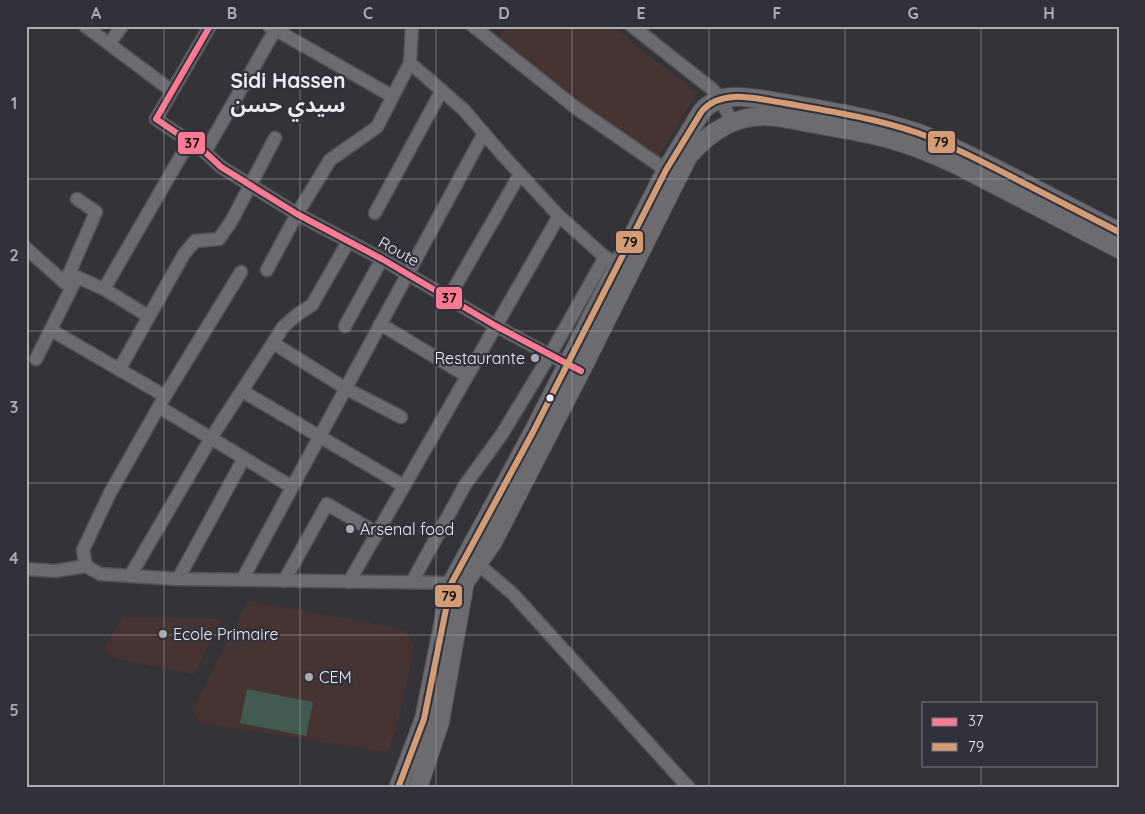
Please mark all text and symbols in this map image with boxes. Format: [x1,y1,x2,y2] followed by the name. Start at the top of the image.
[91,3,102,23] text: A
[227,3,237,23] text: B
[363,3,373,23] text: C
[498,3,510,23] text: D
[636,3,646,23] text: E
[773,3,782,23] text: F
[907,3,919,23] text: G
[1043,3,1055,23] text: H
[230,67,346,122] district label: Sidi Hassen سيدي حسن
[11,93,17,113] text: 1
[927,130,956,154] line badge: 79
[177,131,206,155] line badge: 37
[933,133,949,151] text: 79
[184,134,200,152] text: 37
[615,230,644,254] line badge: 79
[375,232,423,270] street label: Route
[622,233,638,251] text: 79
[9,245,19,265] text: 2
[435,286,463,310] line badge: 37
[441,289,457,307] text: 37
[434,348,525,368] place label: Restaurante
[529,352,541,364] marker: Restaurante
[545,393,555,403] unlabelled marker
[10,397,18,417] text: 3
[360,519,454,539] place label: Arsenal food
[344,523,356,535] marker: Arsenal food
[9,548,19,568] text: 4
[434,584,463,608] line badge: 79
[441,587,457,605] text: 79
[173,624,279,644] place label: Ecole Primaire
[157,628,169,640] marker: Ecole Primaire
[319,667,352,687] place label: CEM
[303,671,315,683] marker: CEM
[9,700,19,720] text: 5
[922,702,1098,766] legend
[968,711,984,730] text: 37
[968,737,984,756] text: 79

